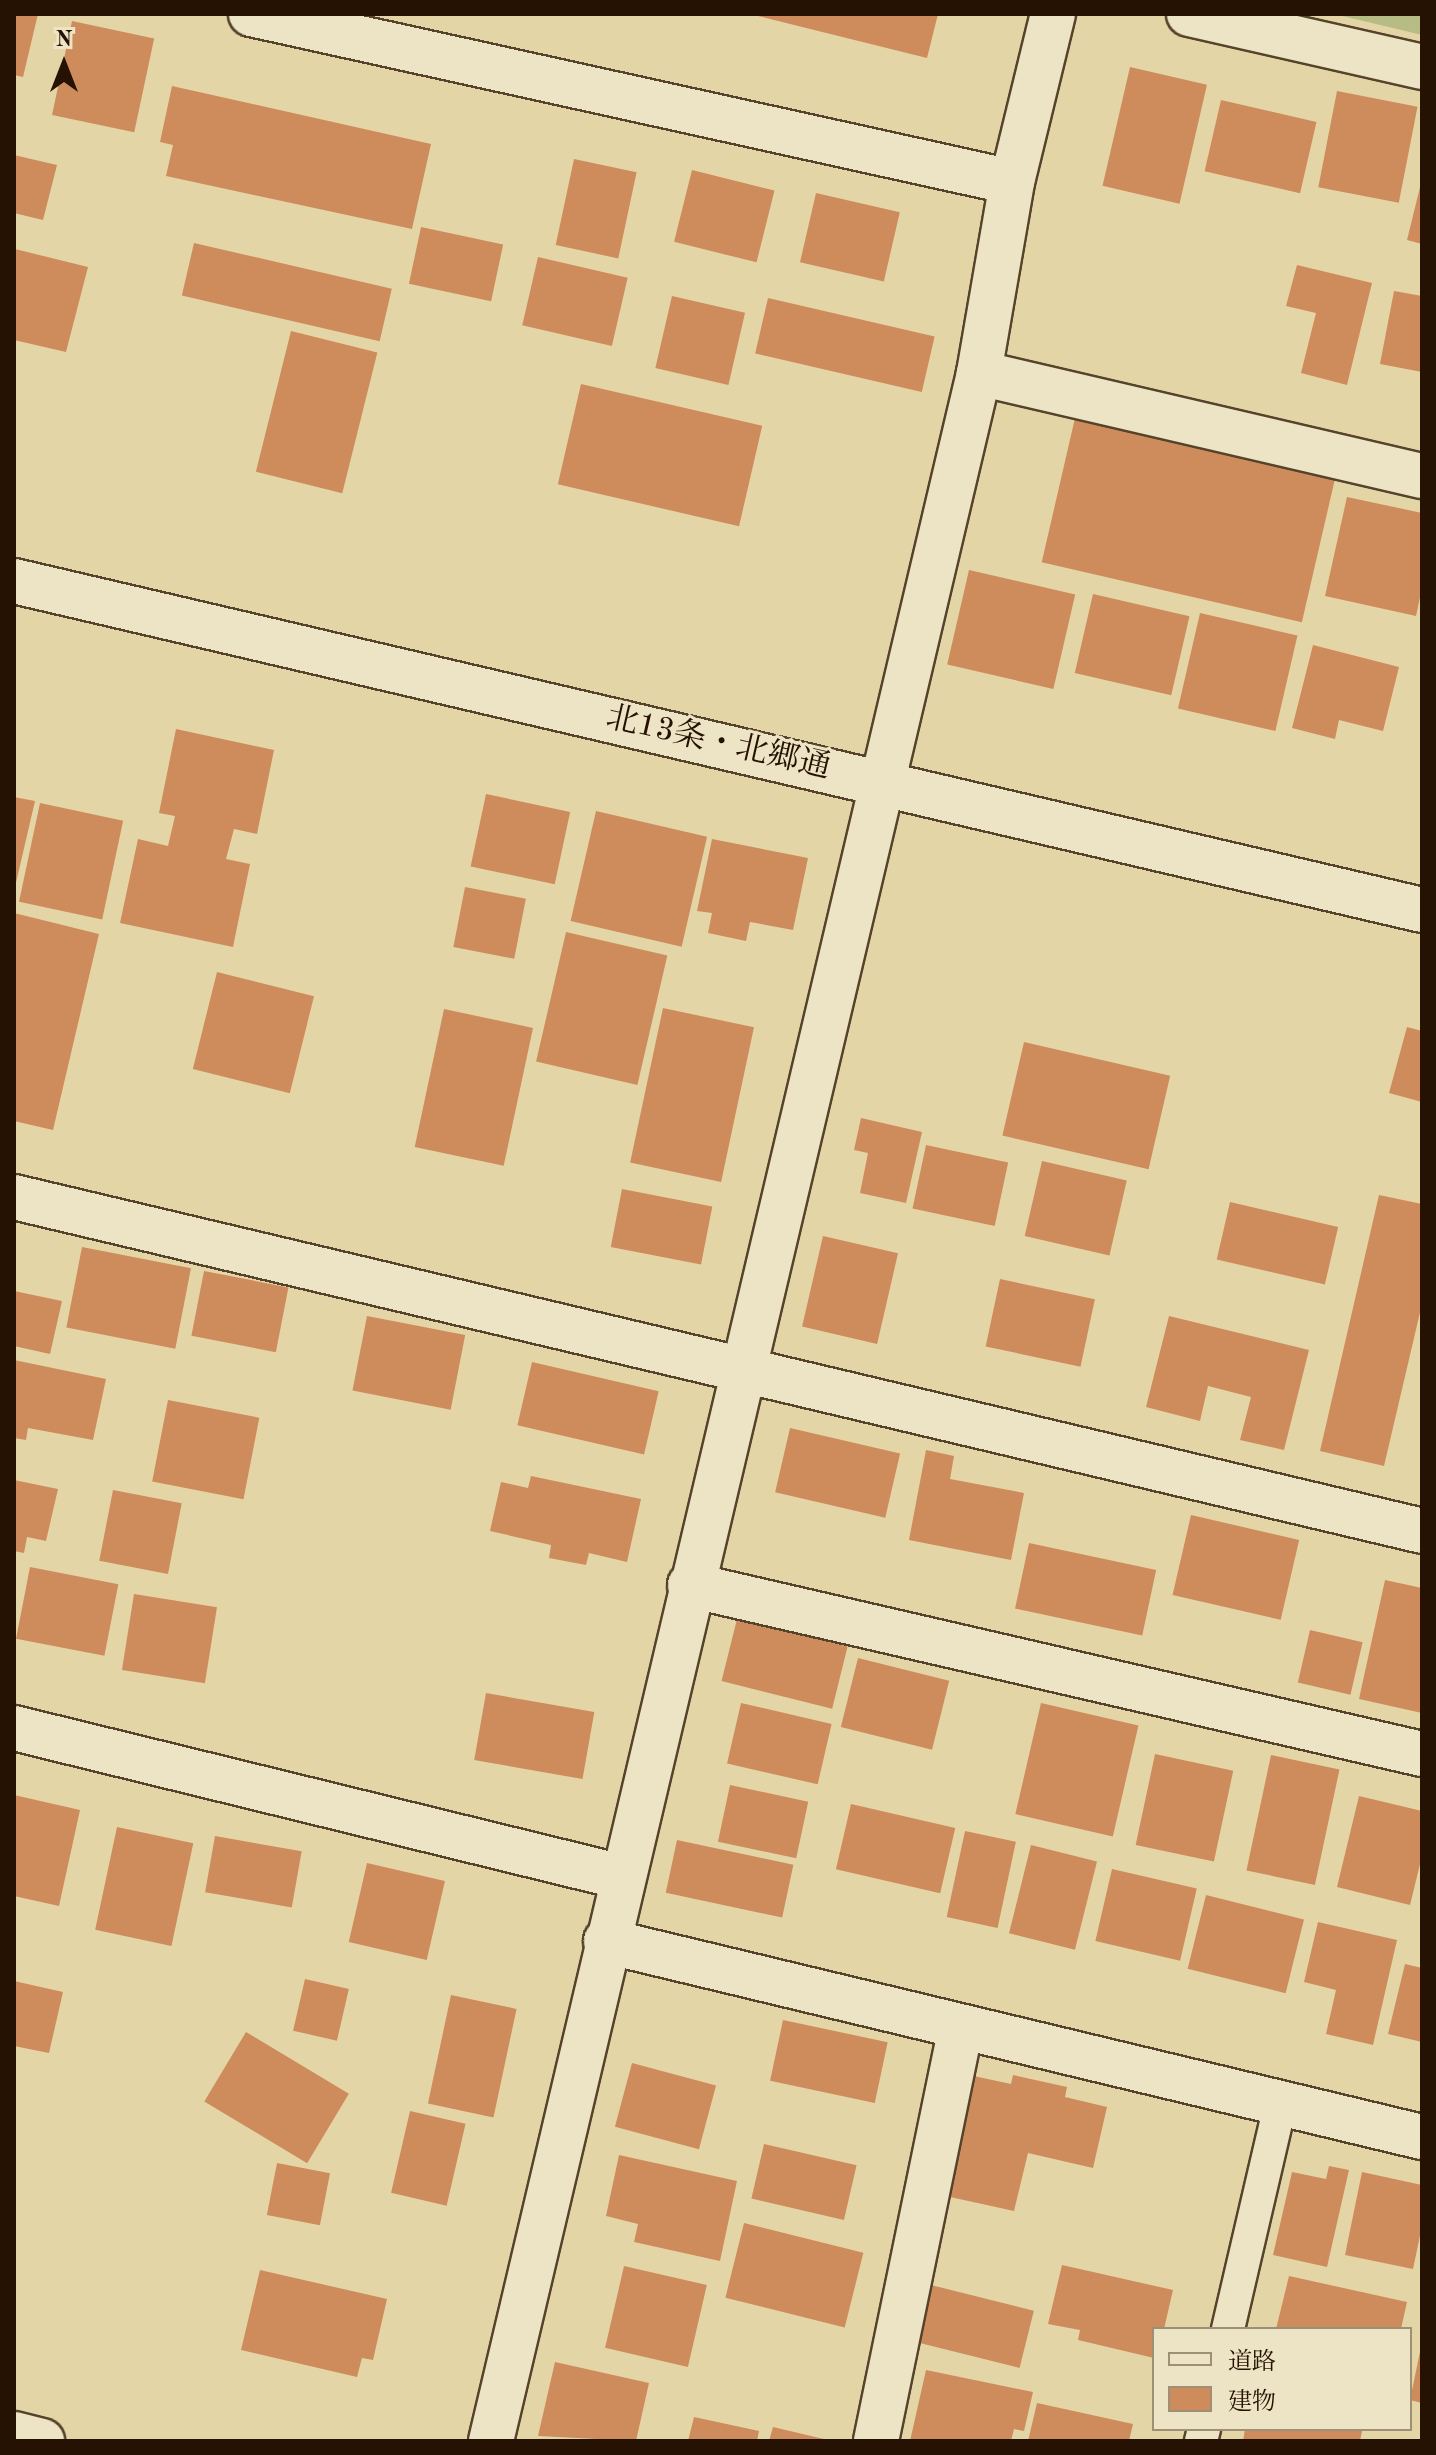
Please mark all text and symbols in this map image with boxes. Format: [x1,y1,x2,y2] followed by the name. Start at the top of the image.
[24,24,104,104] north arrow
[56,29,72,51] text: N
[602,700,834,788] street label: 北13条・北郷通
[1152,2327,1412,2431] legend
[1228,2351,1276,2375] text: 道路
[1228,2391,1276,2415] text: 建物

